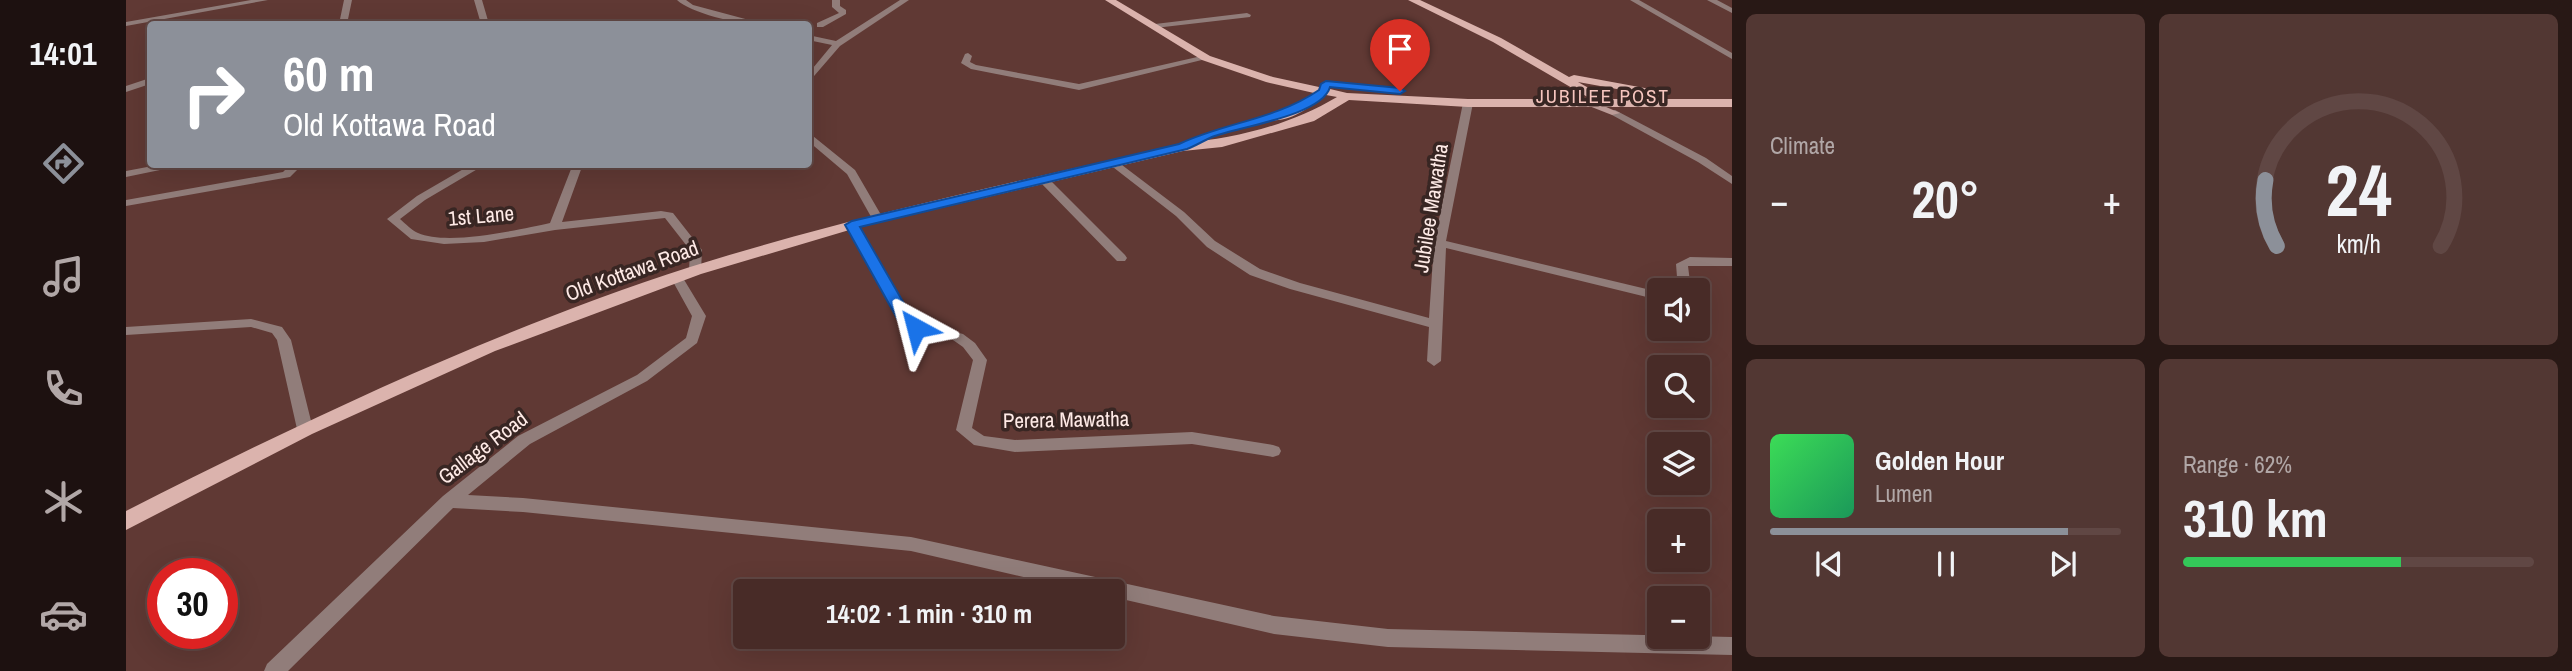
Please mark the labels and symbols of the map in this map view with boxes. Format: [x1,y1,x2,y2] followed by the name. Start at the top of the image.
[1370,19,1430,91] pin
[1536,83,1670,109] district label: JUBILEE POST
[1406,141,1455,274] street label: Jubilee Mawatha
[447,198,515,233] street label: 1st Lane
[561,233,702,308] street label: Old Kottawa Road
[879,291,953,365] position arrow
[432,404,533,491] street label: Gallage Road
[1003,404,1130,435] street label: Perera Mawatha
[147,558,238,649] speed limit sign: 30

